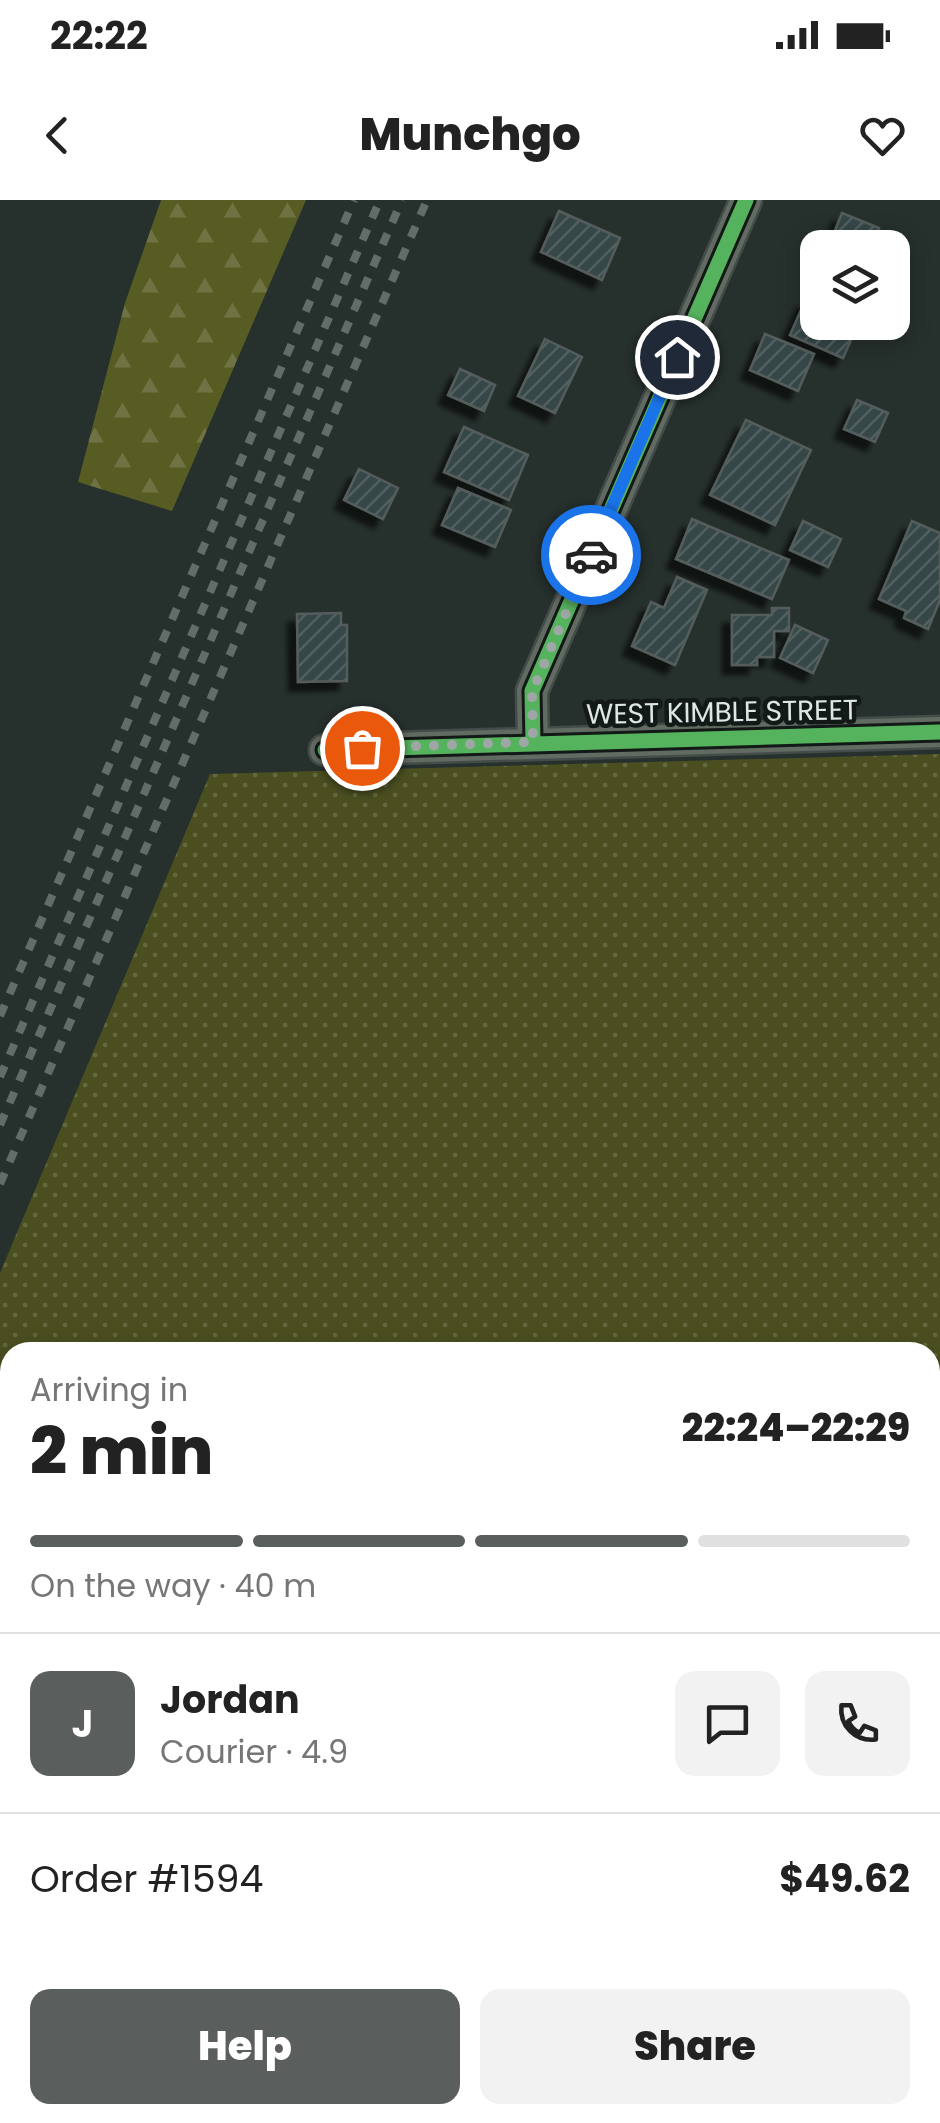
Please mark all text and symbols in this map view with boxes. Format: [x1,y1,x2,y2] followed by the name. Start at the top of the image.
[50,9,148,62] text: 22:22
[359,103,581,166] text: Munchgo
[30,108,85,163] icon: back
[855,108,910,163] icon: heart
[800,230,910,340] map controls
[800,230,910,340] button: layers
[635,315,720,400] pin
[650,330,705,385] icon: home
[541,505,641,605] courier
[564,528,619,583] icon: car
[586,690,858,734] street label: WEST KIMBLE STREET
[320,706,405,791] pin
[335,721,390,776] icon: bag
[30,1367,188,1412] text: Arriving in
[682,1401,910,1454] text: 22:24–22:29
[30,1406,213,1497] text: 2 min
[30,1563,316,1608] text: On the way · 40 m
[675,1671,780,1776] button: chat
[805,1671,910,1776] button: phone
[160,1673,300,1726] text: Jordan
[72,1697,93,1750] text: J
[160,1729,348,1774] text: Courier · 4.9
[30,1852,263,1905] text: Order #1594
[779,1852,910,1905] text: $49.62
[30,1989,460,2104] button: Help
[480,1989,910,2104] button: Share

